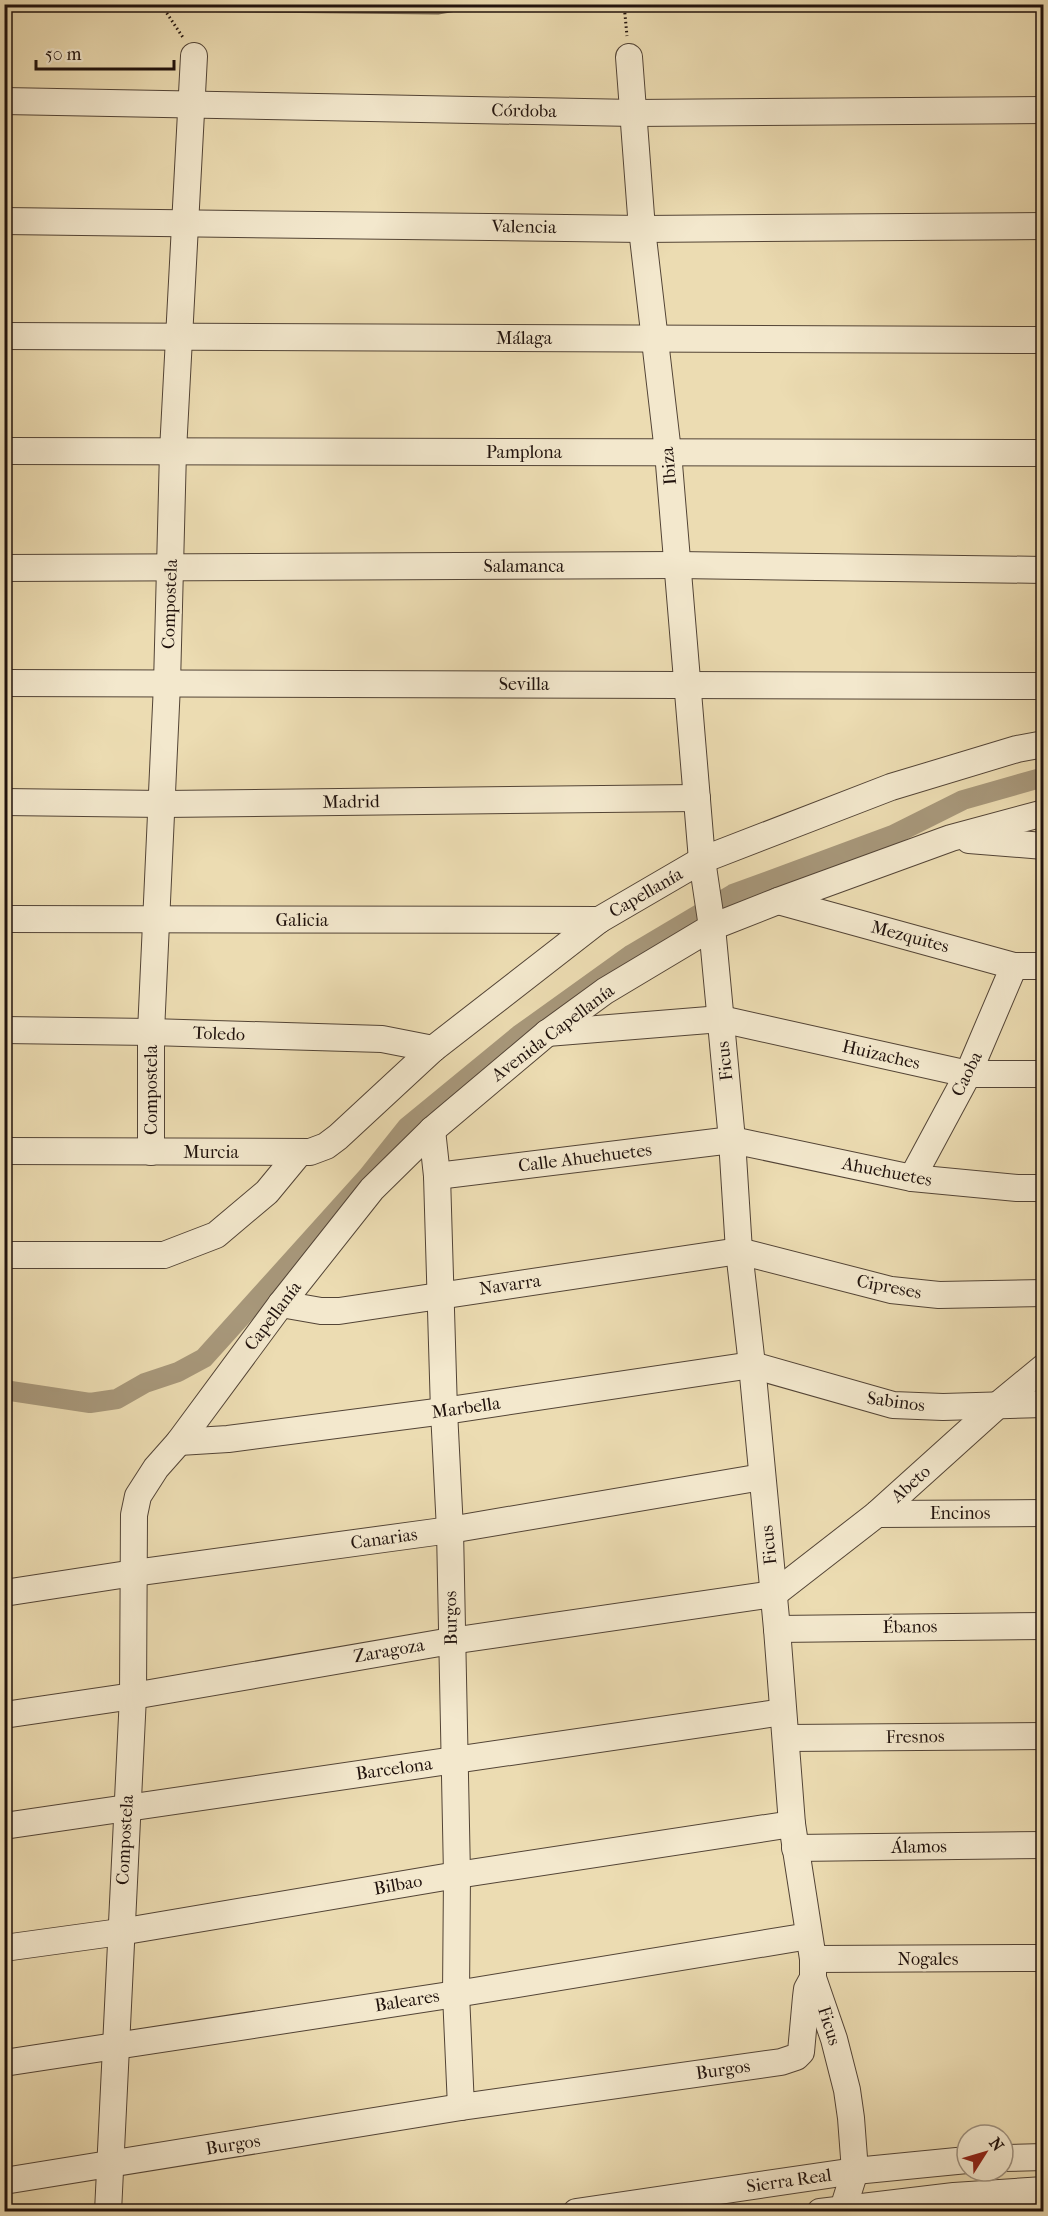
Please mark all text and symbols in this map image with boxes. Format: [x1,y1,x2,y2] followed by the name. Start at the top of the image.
[36,33,174,71] scale bar
[45,44,82,65] text: 50 m
[491,100,557,122] street label: Córdoba
[491,216,557,238] street label: Valencia
[496,328,553,349] street label: Málaga
[486,442,563,463] street label: Pamplona
[657,446,681,486] street label: Ibiza
[484,556,565,577] street label: Salamanca
[158,558,182,649] street label: Compostela
[499,674,550,695] street label: Sevilla
[322,791,380,813] street label: Madrid
[605,863,687,922] street label: Capellanía
[276,910,329,931] street label: Galicia
[869,917,952,958] street label: Mezquites
[487,980,619,1086] street label: Avenida Capellanía
[193,1023,245,1045] street label: Toledo
[840,1036,922,1074] street label: Huizaches
[712,1040,738,1082] street label: Ficus
[141,1044,162,1135] street label: Compostela
[947,1048,987,1100] street label: Caoba
[517,1139,653,1177] street label: Calle Ahuehuetes
[183,1142,239,1163] street label: Murcia
[839,1153,934,1191] street label: Ahuehuetes
[478,1270,543,1300] street label: Navarra
[855,1270,924,1304] street label: Cipreses
[240,1277,306,1355] street label: Capellanía
[866,1388,927,1417] street label: Sabinos
[430,1393,502,1423] street label: Marbella
[886,1461,935,1508] street label: Abeto
[930,1503,991,1524] street label: Encinos
[349,1524,419,1554] street label: Canarias
[756,1524,782,1566] street label: Ficus
[440,1590,462,1646] street label: Burgos
[882,1615,938,1638] street label: Ébanos
[352,1634,427,1668] street label: Zaragoza
[885,1726,945,1748] street label: Fresnos
[354,1753,434,1785] street label: Barcelona
[112,1794,138,1886] street label: Compostela
[890,1835,947,1858] street label: Álamos
[372,1870,424,1900] street label: Bilbao
[898,1949,959,1970] street label: Nogales
[373,1985,441,2016] street label: Baleares
[813,2004,845,2048] street label: Ficus
[694,2056,752,2084] street label: Burgos
[955,2123,1015,2183] north arrow
[204,2130,262,2160] street label: Burgos
[985,2134,1008,2156] text: N
[745,2165,833,2197] street label: Sierra Real

